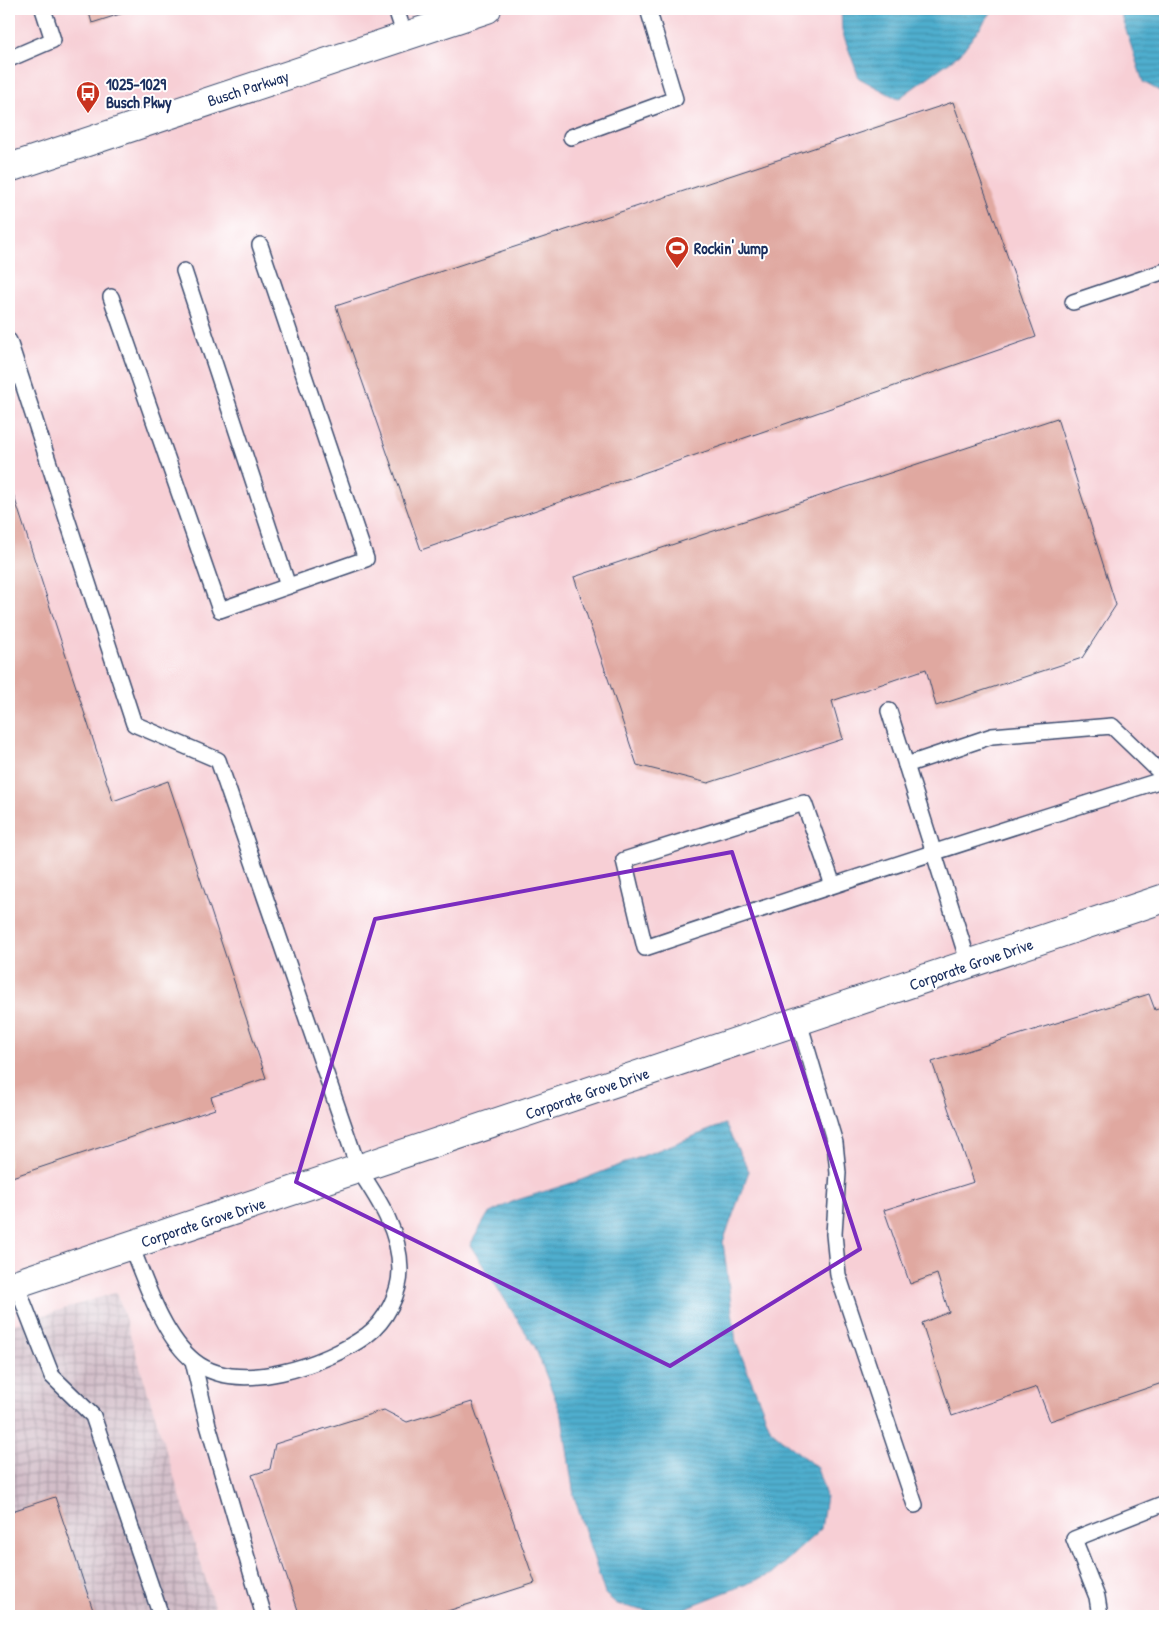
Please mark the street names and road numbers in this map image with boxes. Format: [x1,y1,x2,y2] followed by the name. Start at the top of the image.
[204,64,292,112] street label: Busch Parkway
[906,932,1036,995] street label: Corporate Grove Drive
[522,1061,652,1124] street label: Corporate Grove Drive
[138,1191,269,1252] street label: Corporate Grove Drive

